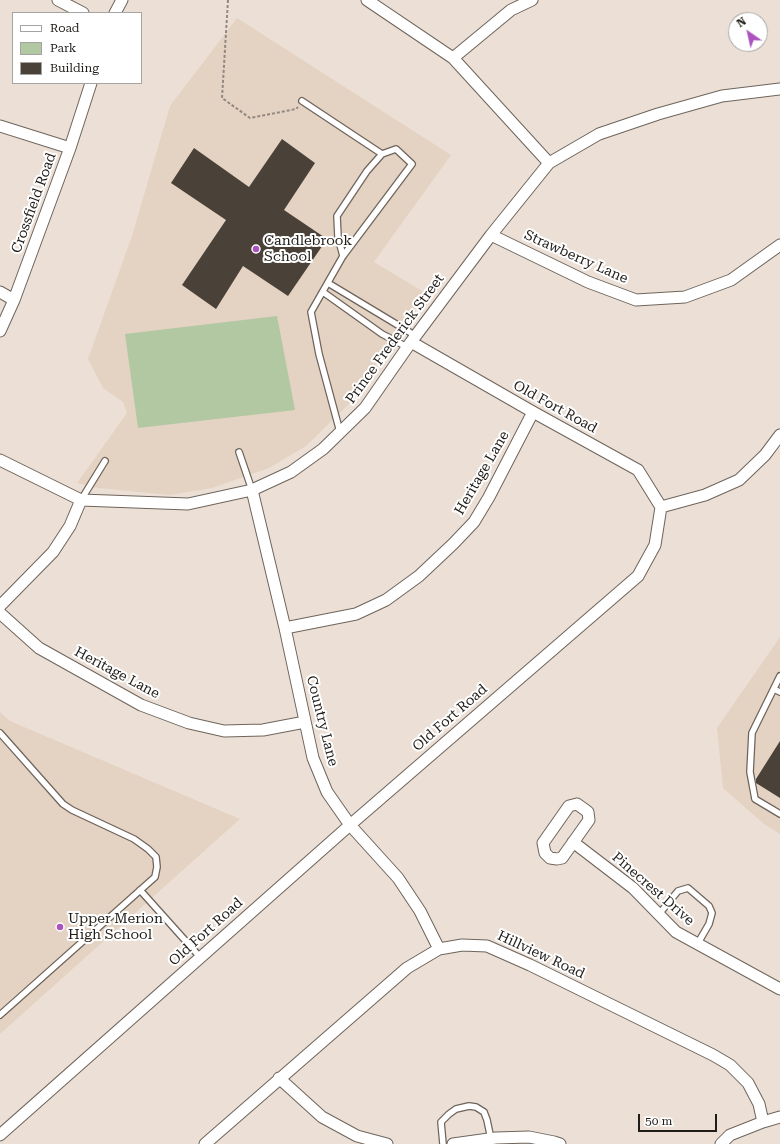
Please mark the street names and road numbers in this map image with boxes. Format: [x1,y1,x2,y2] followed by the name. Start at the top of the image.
[8,150,60,256] street label: Crossfield Road
[522,227,630,287] street label: Strawberry Lane
[342,271,448,407] street label: Prince Frederick Street
[510,377,600,437] street label: Old Fort Road
[451,428,513,518] street label: Heritage Lane
[72,643,162,703] street label: Heritage Lane
[303,674,341,768] street label: Country Lane
[409,681,491,755] street label: Old Fort Road
[608,849,698,929] street label: Pinecrest Drive
[166,894,246,970] street label: Old Fort Road
[495,927,587,983] street label: Hillview Road

